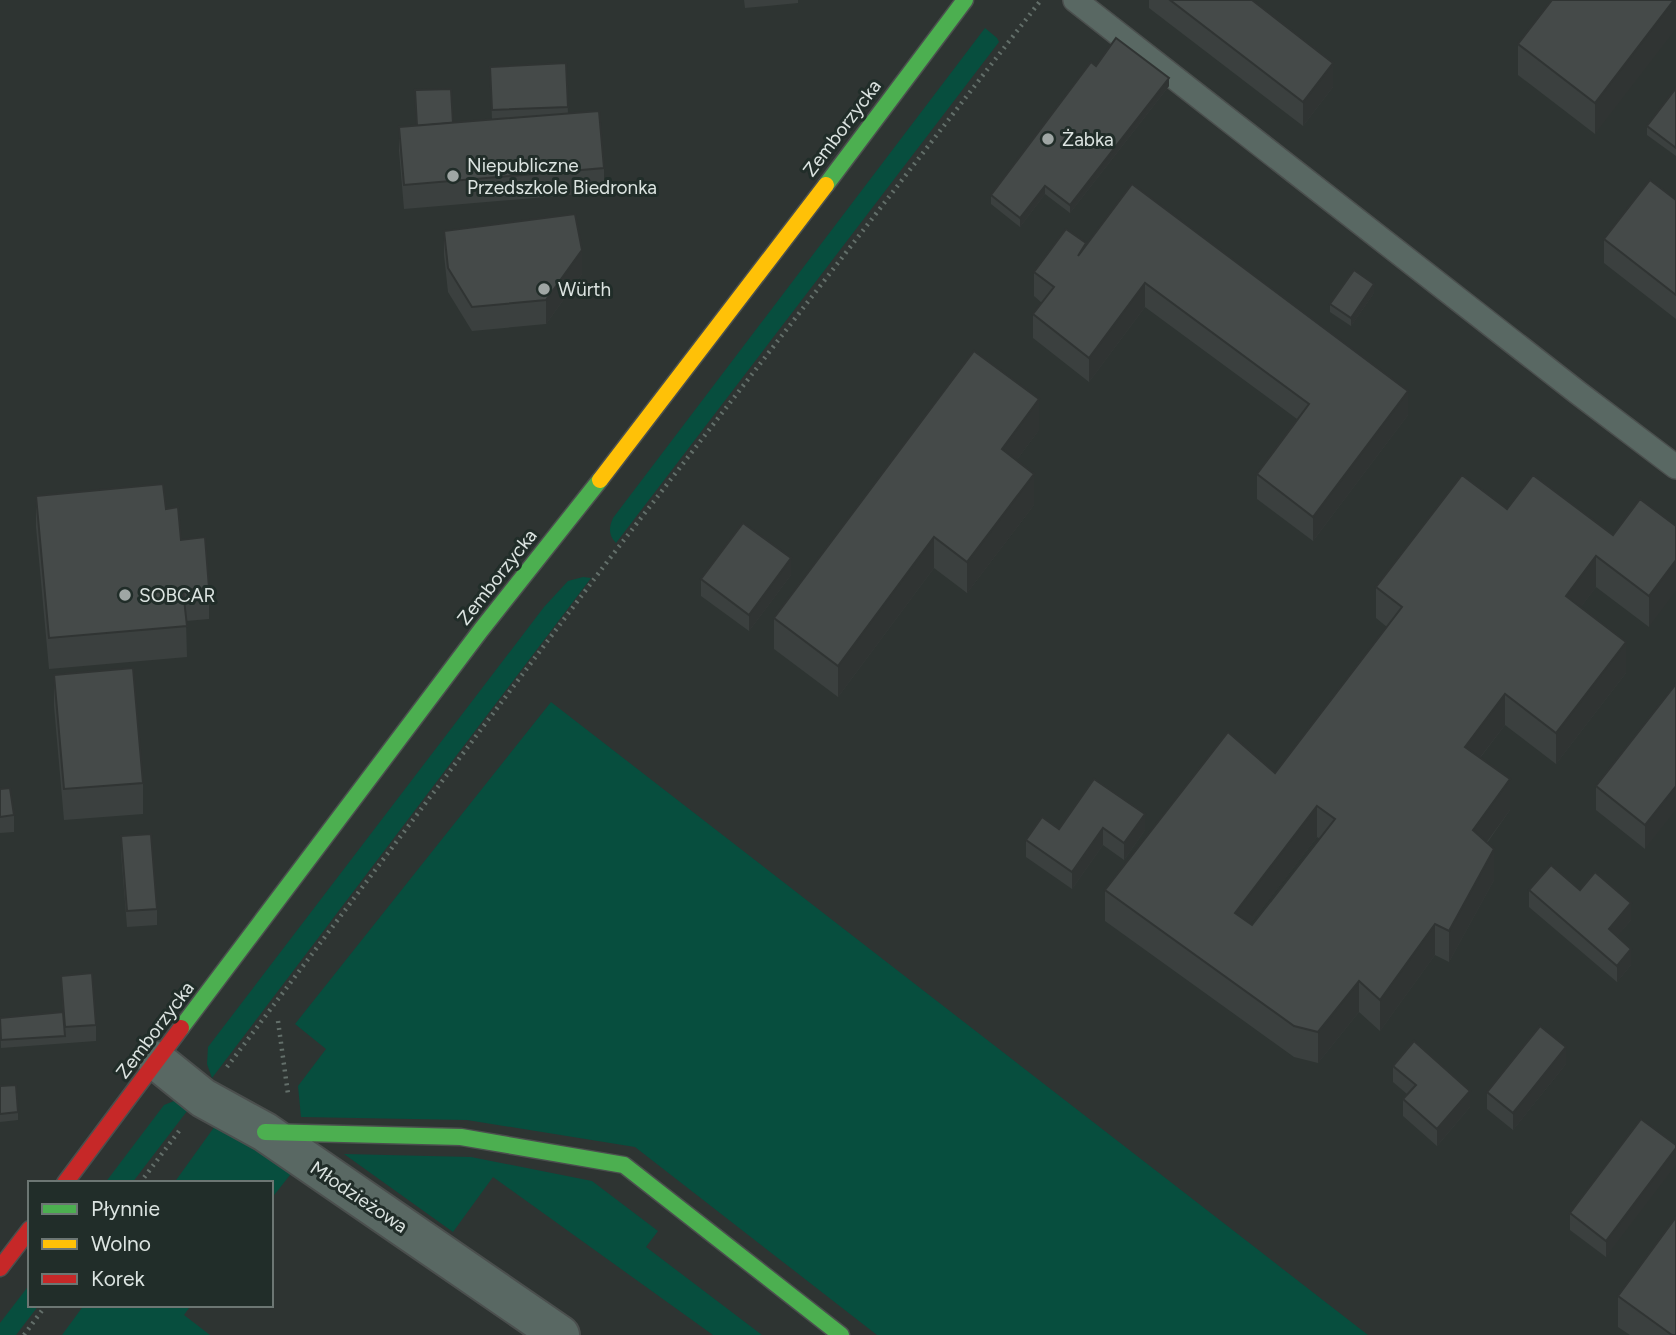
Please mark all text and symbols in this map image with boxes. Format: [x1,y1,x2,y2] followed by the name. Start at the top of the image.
[798,75,886,181] street label: Zemborzycka
[1062,128,1114,151] place label: Żabka
[1040,131,1056,147] marker: Żabka
[467,154,657,199] place label: Niepubliczne Przedszkole Biedronka
[445,168,461,184] marker: Niepubliczne Przedszkole Biedronka
[558,278,611,301] place label: Würth
[536,281,552,297] marker: Würth
[452,524,542,630] street label: Zemborzycka
[139,584,216,607] place label: SOBCAR
[117,587,133,603] marker: SOBCAR
[111,977,199,1083] street label: Zemborzycka
[306,1156,412,1238] street label: Młodzieżowa
[28,1181,273,1307] legend
[91,1196,160,1221] text: Płynnie
[91,1231,151,1256] text: Wolno
[91,1266,145,1291] text: Korek

